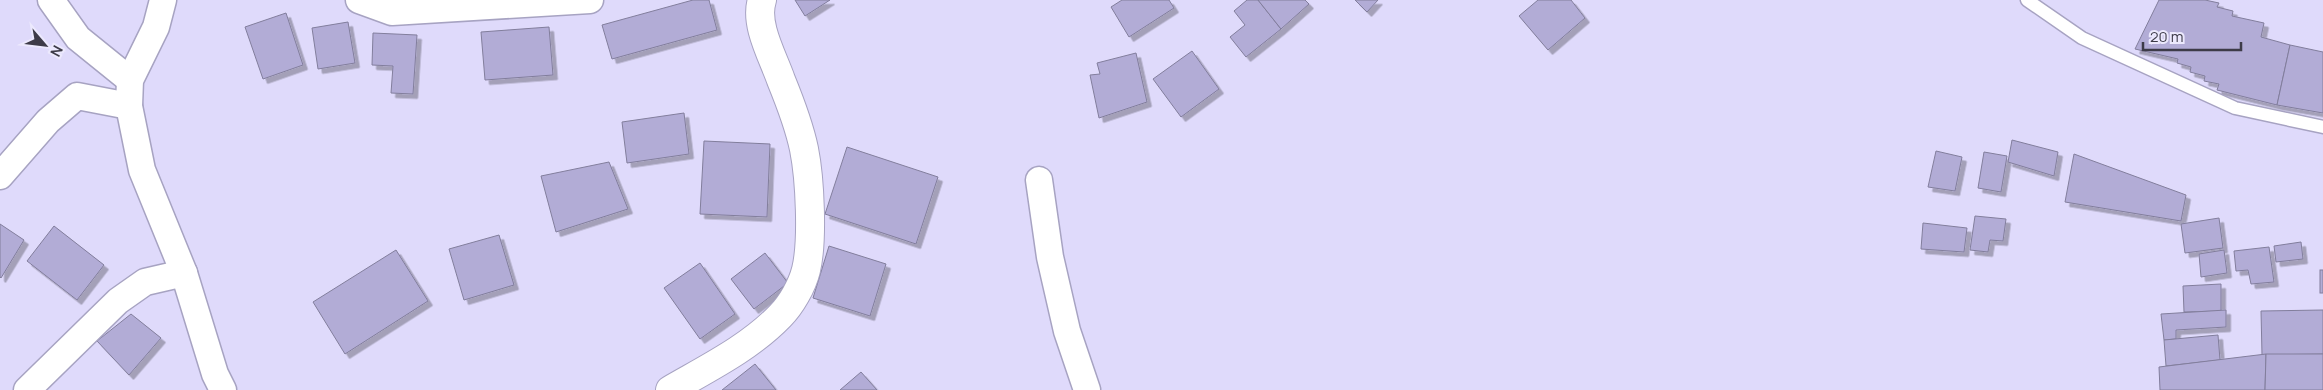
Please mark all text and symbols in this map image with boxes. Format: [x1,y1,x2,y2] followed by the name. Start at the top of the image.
[20,20,70,70] north arrow
[2143,20,2240,52] scale bar
[2150,26,2183,47] text: 20 m
[46,42,68,60] text: N

